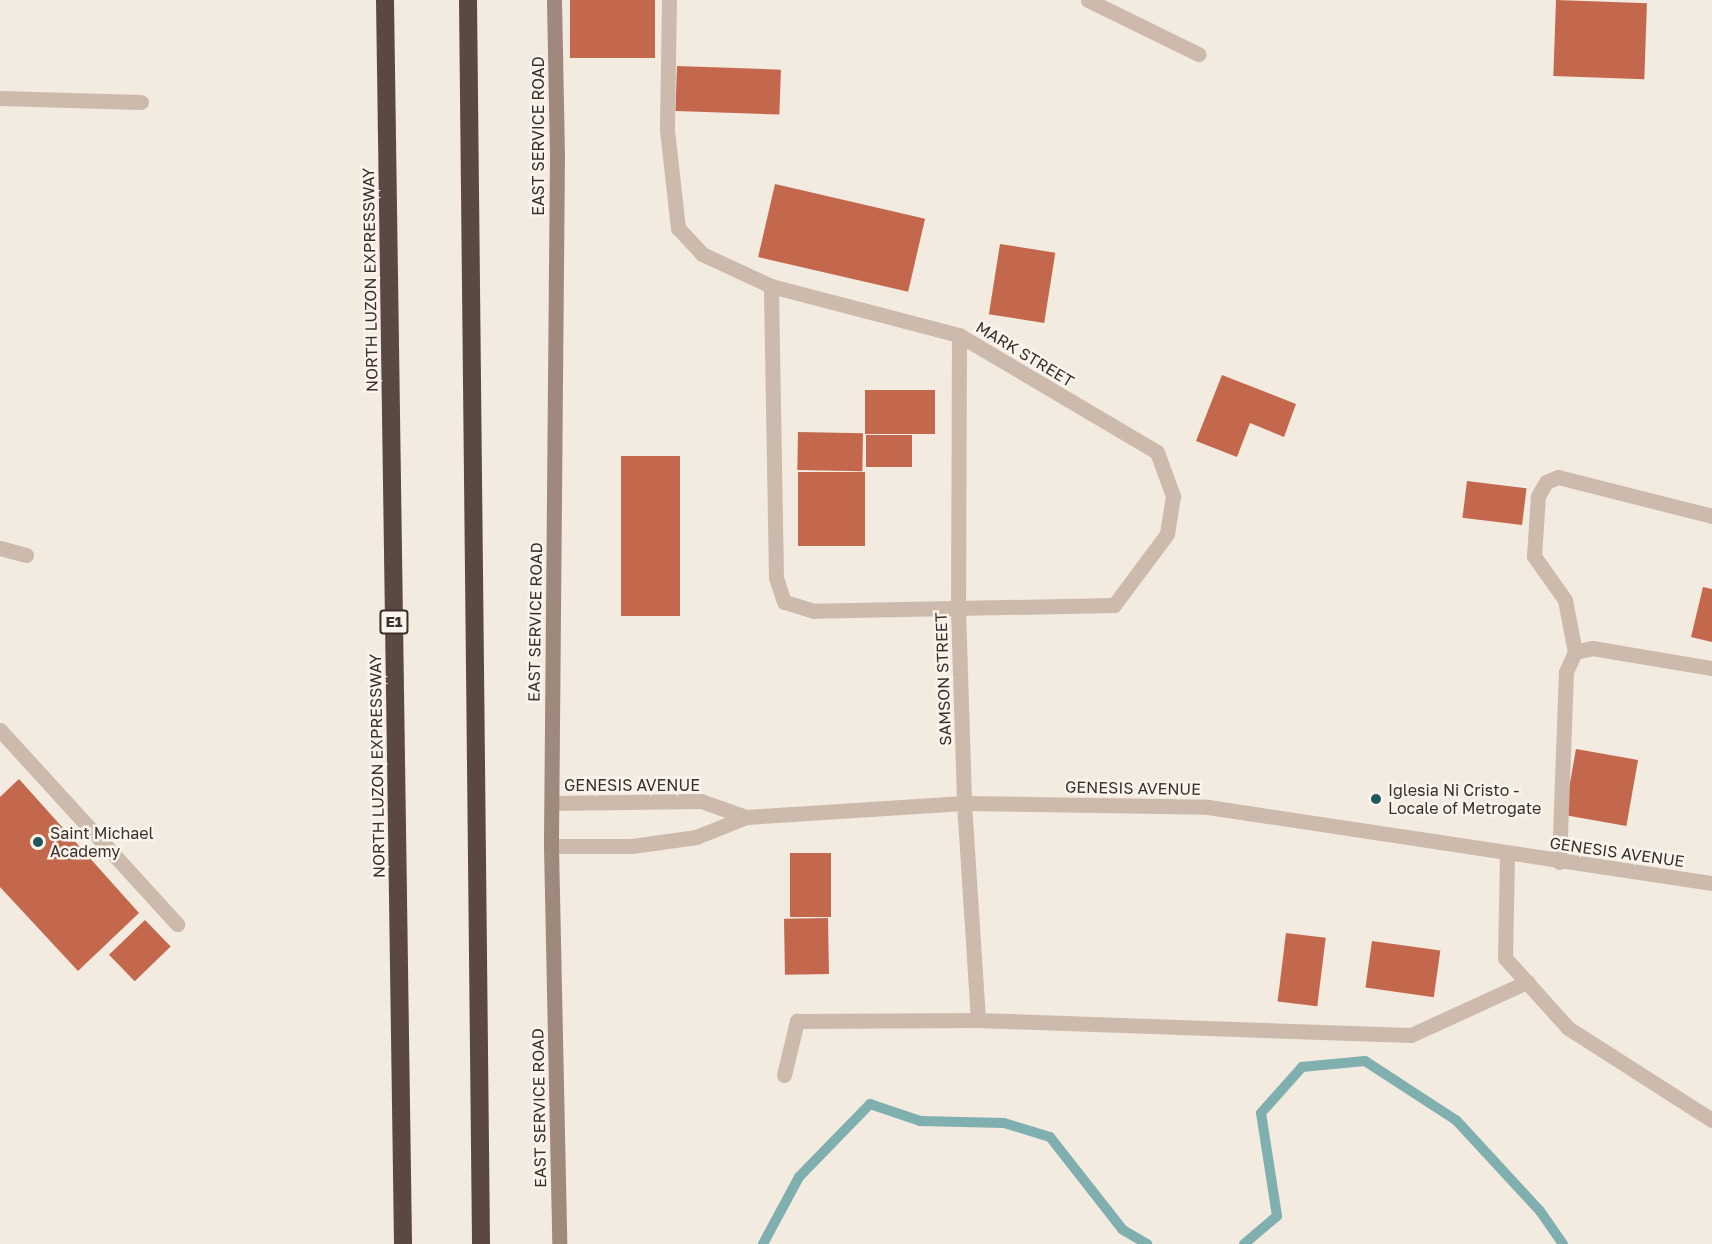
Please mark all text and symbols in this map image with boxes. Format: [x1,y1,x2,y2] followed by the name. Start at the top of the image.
[528,56,548,216] street label: EAST SERVICE ROAD
[358,168,382,392] street label: NORTH LUZON EXPRESSWAY
[973,317,1077,391] street label: MARK STREET
[524,542,546,702] street label: EAST SERVICE ROAD
[379,610,409,634] road number: E1
[931,612,955,746] street label: SAMSON STREET
[365,654,389,878] street label: NORTH LUZON EXPRESSWAY
[564,775,700,795] street label: GENESIS AVENUE
[1065,777,1201,799] street label: GENESIS AVENUE
[1388,780,1541,818] place label: Iglesia Ni Cristo - Locale of Metrogate
[1369,792,1383,806] marker: Iglesia Ni Cristo - Locale of Metrogate
[50,823,154,861] place label: Saint Michael Academy
[1548,833,1686,871] street label: GENESIS AVENUE
[31,835,45,849] marker: Saint Michael Academy
[528,1028,550,1188] street label: EAST SERVICE ROAD

